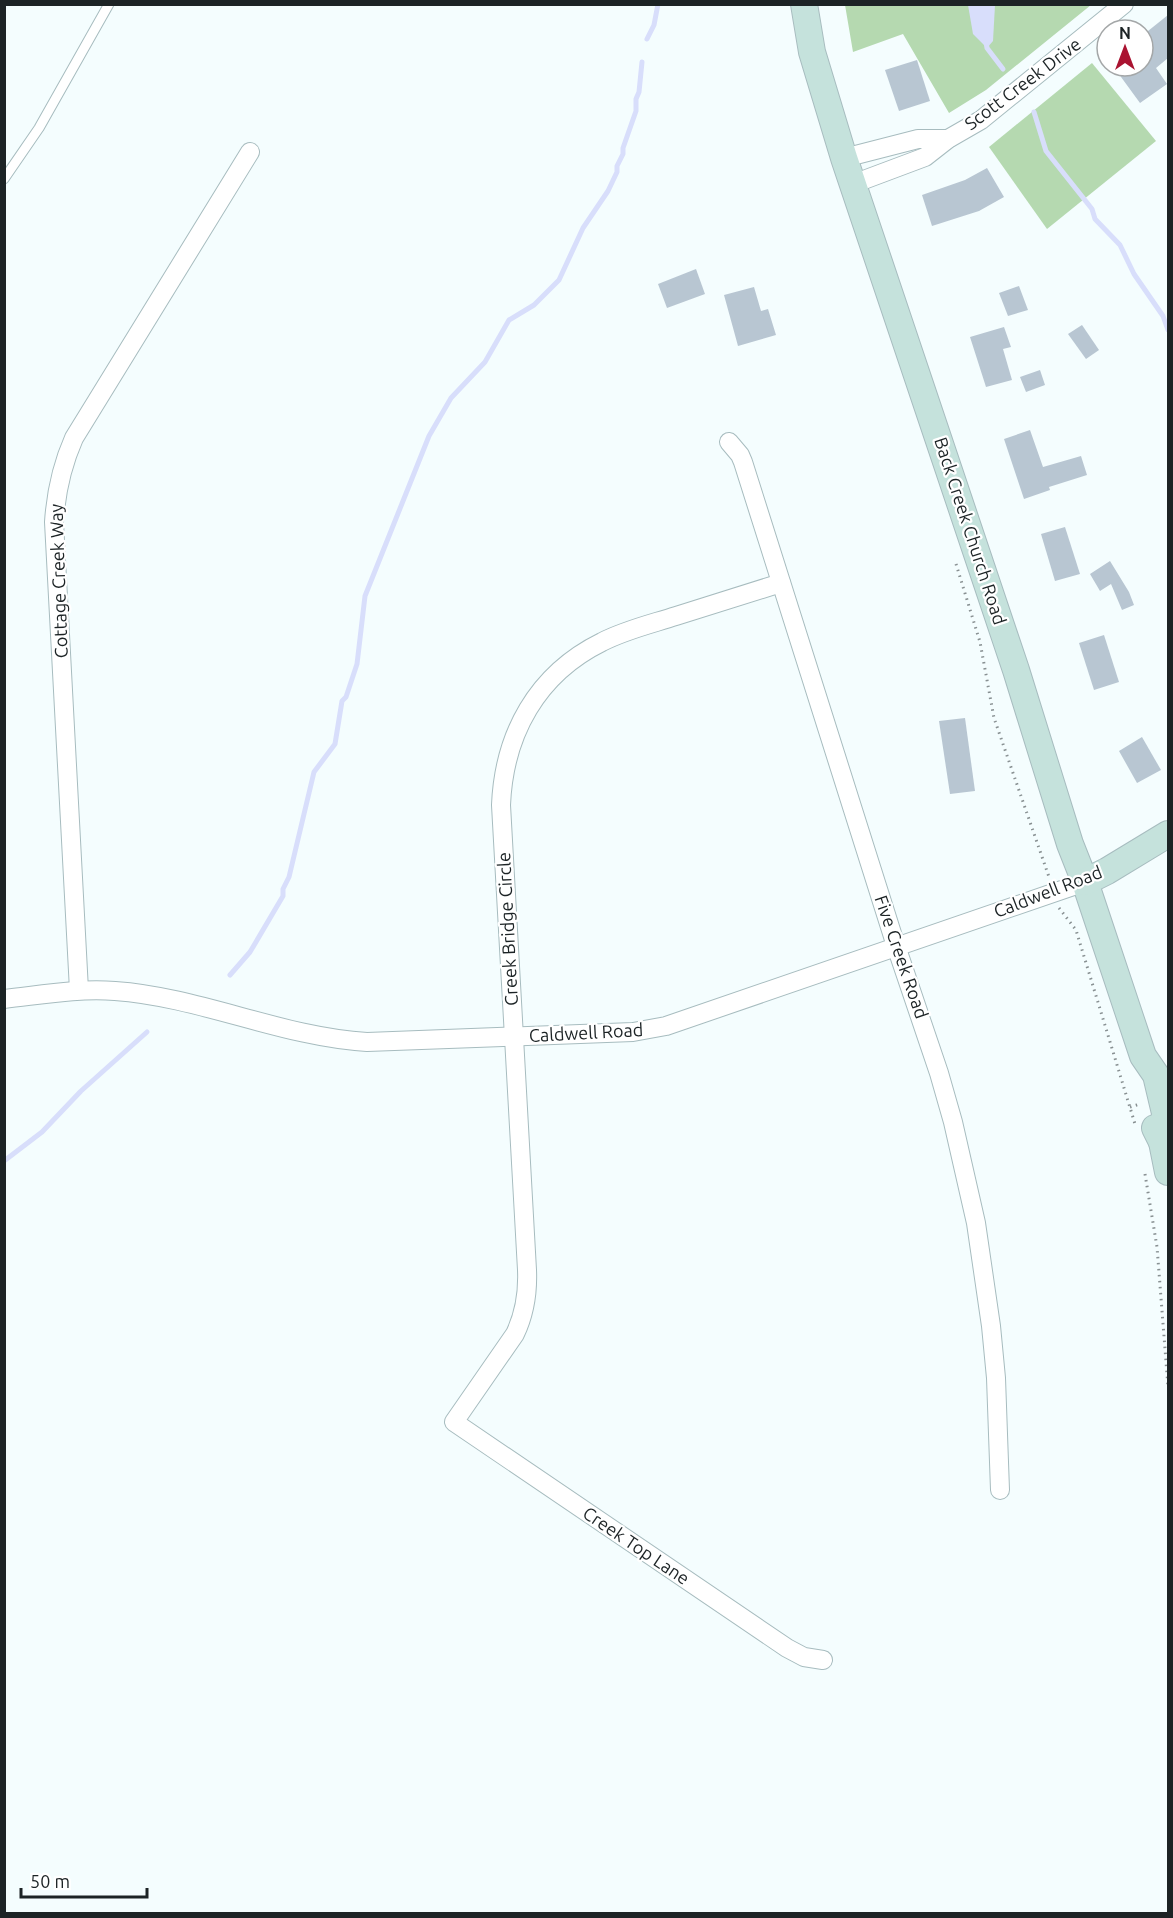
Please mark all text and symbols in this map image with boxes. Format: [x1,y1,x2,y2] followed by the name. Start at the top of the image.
[1095,18,1155,78] north arrow
[1119,24,1131,42] text: N
[960,33,1084,133] street label: Scott Creek Drive
[931,434,1011,627] street label: Back Creek Church Road
[45,503,71,659] street label: Cottage Creek Way
[493,852,521,1006] street label: Creek Bridge Circle
[991,861,1105,921] street label: Caldwell Road
[871,892,932,1021] street label: Five Creek Road
[528,1019,644,1045] street label: Caldwell Road
[580,1502,694,1588] street label: Creek Top Lane
[21,1861,147,1899] scale bar
[30,1871,70,1891] text: 50 m

